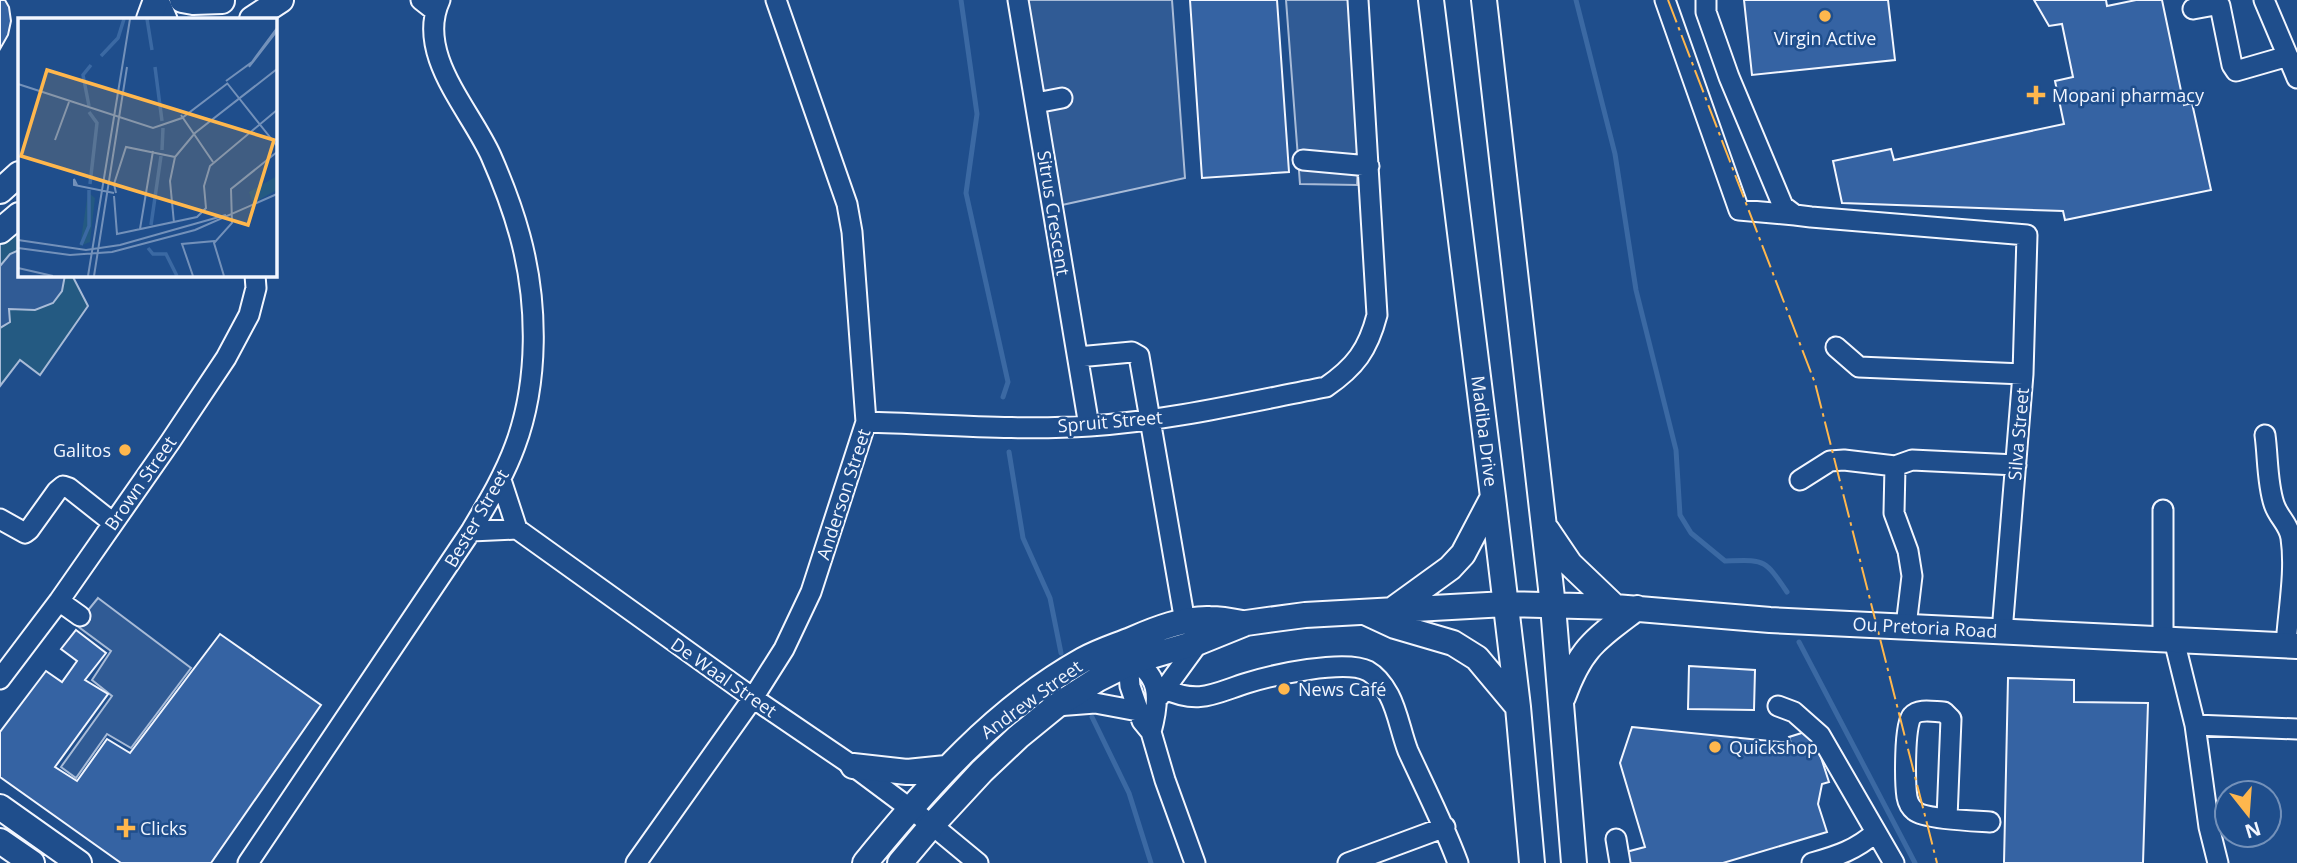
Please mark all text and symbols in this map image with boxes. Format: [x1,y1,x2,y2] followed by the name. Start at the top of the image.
[1817,8,1833,24] marker: Virgin Active
[18,18,276,276] inset map
[1774,26,1876,50] place label: Virgin Active
[2052,83,2205,107] place label: Mopani pharmacy
[2026,85,2046,105] marker: Mopani pharmacy
[1032,149,1076,277] street label: Sitrus Crescent
[1466,374,1504,488] street label: Madiba Drive
[2002,387,2034,481] street label: Silva Street
[1057,404,1163,438] street label: Spruit Street
[811,425,875,563] street label: Anderson Street
[99,431,181,535] street label: Brown Street
[53,438,111,462] place label: Galitos
[117,442,133,458] marker: Galitos
[438,465,514,571] street label: Bester Street
[1852,611,1998,643] street label: Ou Pretoria Road
[666,632,782,722] street label: De Waal Street
[975,654,1087,744] street label: Andrew Street
[1298,677,1386,701] place label: News Café
[1276,681,1292,697] marker: News Café
[1729,735,1818,759] place label: Quickshop
[1707,739,1723,755] marker: Quickshop
[2213,779,2283,849] north arrow
[140,816,187,840] place label: Clicks
[2242,816,2264,845] text: N
[118,820,134,836] marker: Clicks

